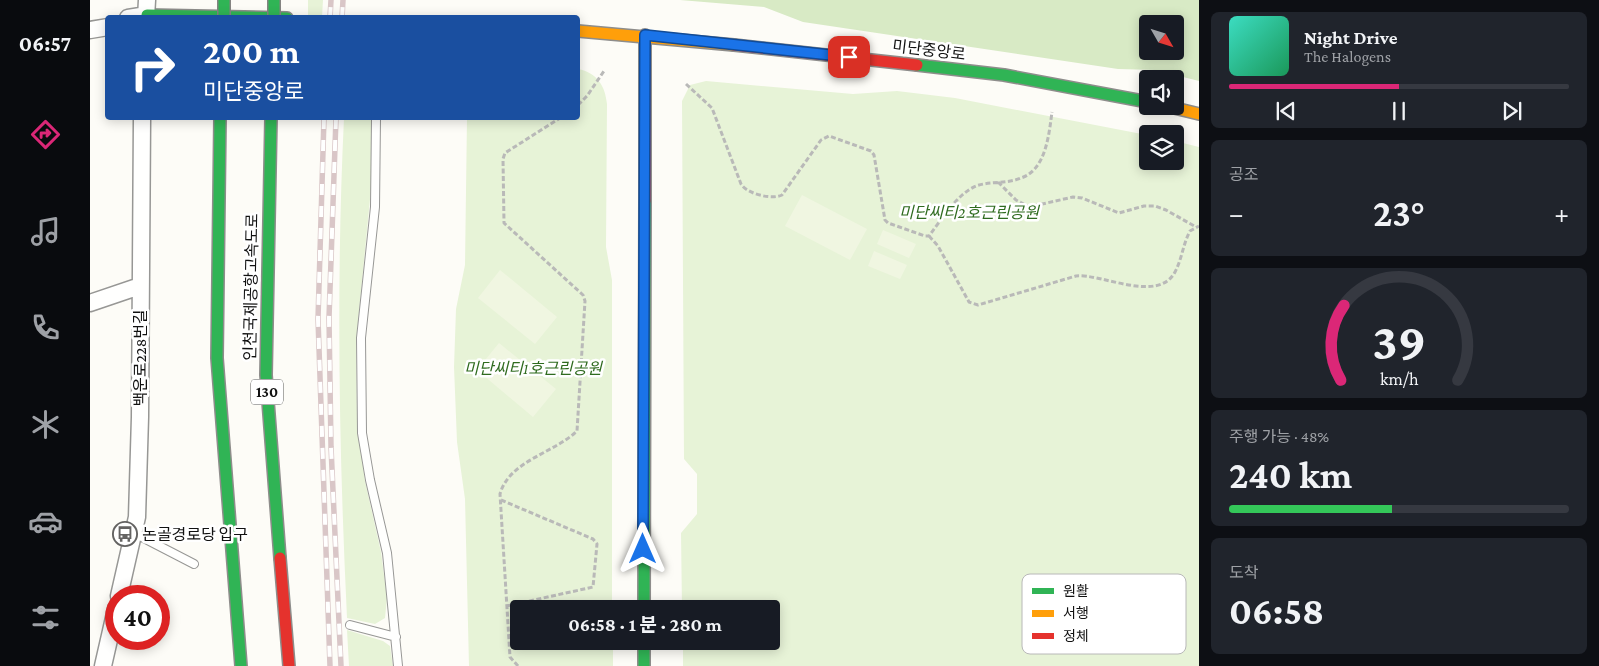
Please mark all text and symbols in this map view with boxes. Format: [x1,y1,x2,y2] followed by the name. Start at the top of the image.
[1139,15,1184,60] north arrow
[1139,15,1184,170] map controls
[1304,27,1397,48] text: Night Drive
[19,31,71,56] text: 06:57
[203,32,300,71] text: 200 m
[120,35,185,100] icon: right
[828,36,870,78] pin
[891,37,967,63] street label: 미단중앙로
[835,43,863,71] icon: arrive
[1304,48,1391,65] text: The Halogens
[1139,70,1184,115] button: sound
[203,79,304,104] text: 미단중앙로
[1272,97,1300,125] icon: previous
[1385,97,1413,125] icon: pause
[1498,97,1526,125] icon: next
[28,117,63,152] icon: directions
[1139,125,1184,170] button: layers
[1229,166,1258,183] text: 공조
[1373,192,1425,234] text: 23°
[1229,198,1244,229] text: −
[1554,198,1569,229] text: +
[899,204,1040,221] park label: 미단씨티2호근린공원
[241,213,261,361] street label: 인천국제공항고속도로
[28,214,63,249] icon: music
[132,309,149,407] street label: 백운로228번길
[28,310,63,345] icon: phone
[1372,312,1426,370] text: 39
[464,360,603,377] park label: 미단씨티1호근린공원
[1380,369,1419,389] text: km/h
[251,380,283,404] road number: 130
[28,407,63,442] icon: climate
[1229,428,1329,445] text: 주행 가능 · 48%
[1229,454,1352,496] text: 240 km
[28,504,63,539] icon: car
[112,521,138,547] bus stop icon: 논골경로당 입구
[616,522,668,574] position arrow
[142,526,248,543] place label: 논골경로당 입구
[1229,564,1258,581] text: 도착
[1022,574,1186,654] legend
[1063,583,1089,599] text: 원활
[105,585,170,650] speed limit sign: 40
[1229,590,1324,632] text: 06:58
[28,600,63,635] icon: filters
[1063,605,1089,621] text: 서행
[568,614,722,635] text: 06:58 · 1 분 · 280 m
[1063,628,1089,644] text: 정체

